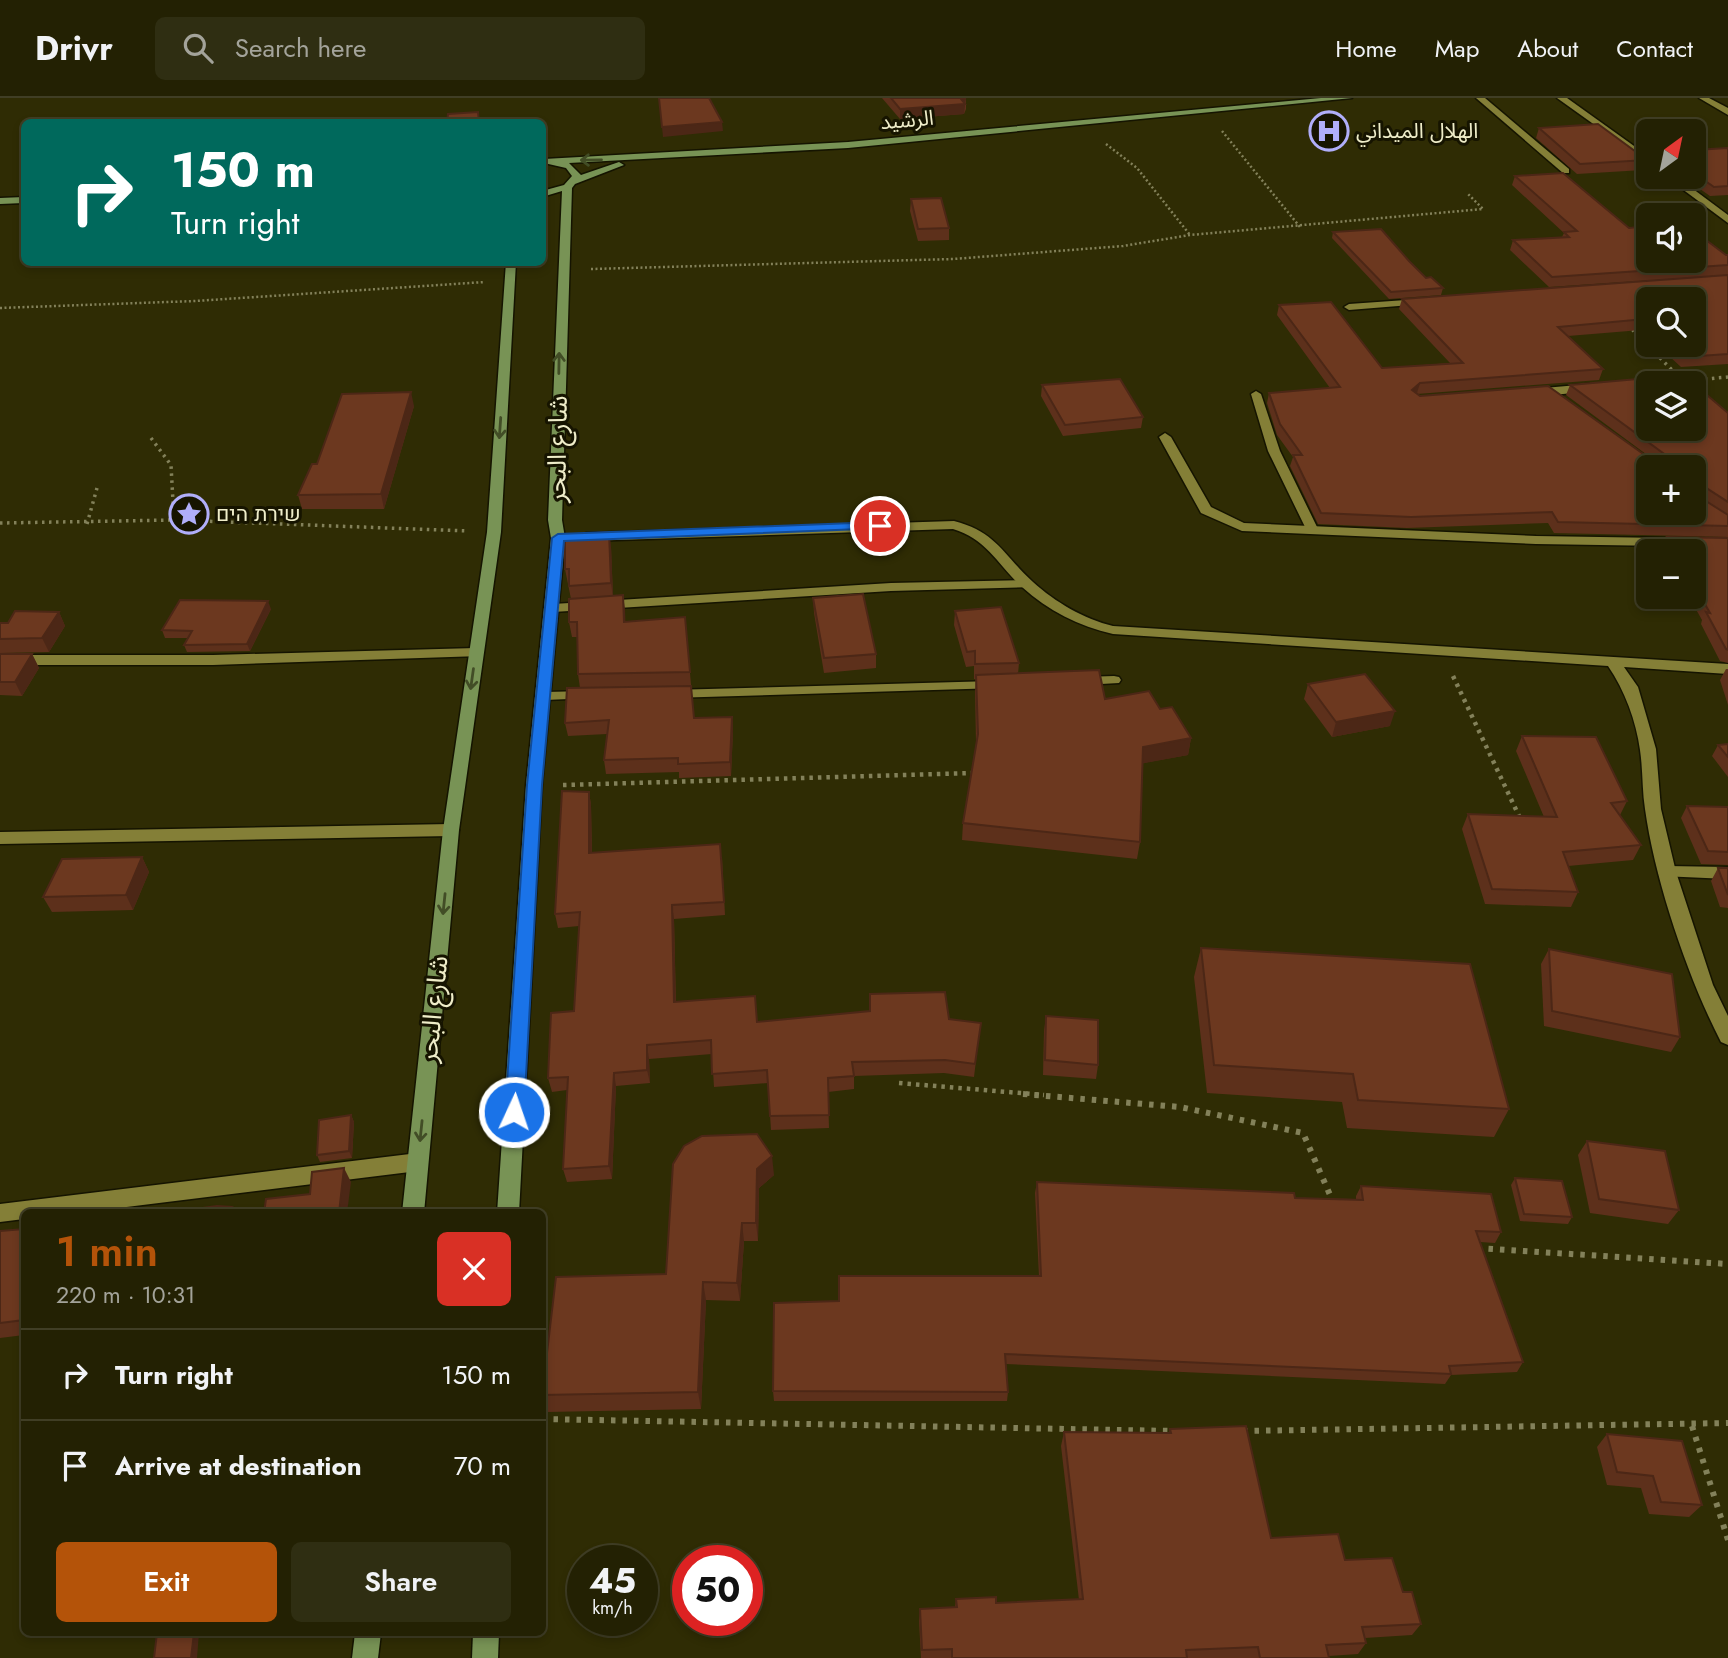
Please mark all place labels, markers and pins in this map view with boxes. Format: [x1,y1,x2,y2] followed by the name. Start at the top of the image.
[1308,110,1350,152] hospital icon: الهلال الميداني
[1356,116,1478,147] place label: الهلال الميداني
[168,493,210,535] place icon: שירת הים
[850,496,910,556] pin
[216,499,301,529] place label: שירת הים

